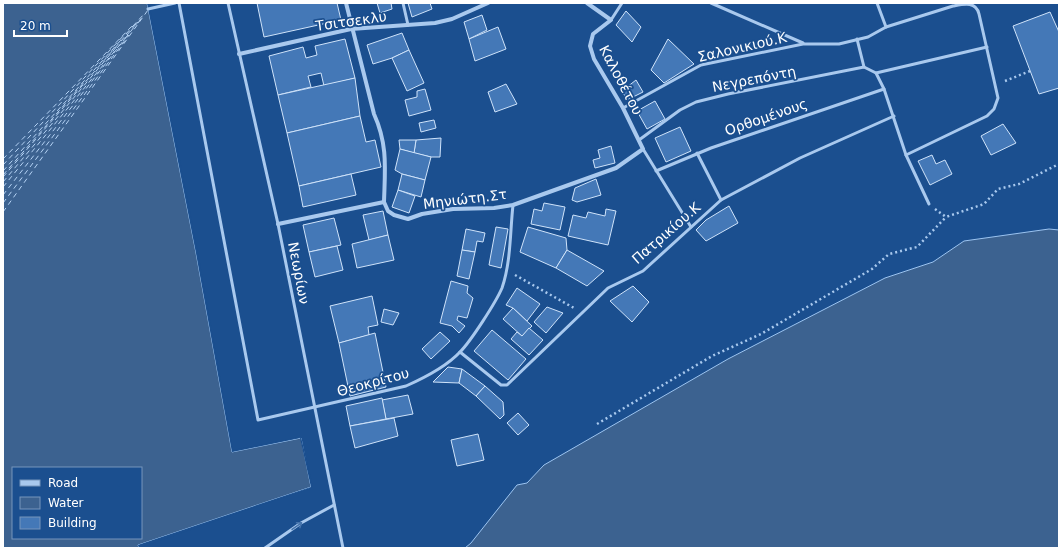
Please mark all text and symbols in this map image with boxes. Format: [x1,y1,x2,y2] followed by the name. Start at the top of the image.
[313,8,388,34] street label: Τσιτσεκλυ
[14,12,67,38] scale bar
[20,19,51,33] text: 20 m
[696,29,789,65] street label: Σαλονικιού.Κ
[596,42,646,118] street label: Καλοθέτου
[711,63,797,95] street label: Νεγρεπόντη
[723,95,809,139] street label: Ορθομένους
[422,186,508,212] street label: Μηνιώτη.Στ
[629,199,704,267] street label: Πατρικίου.Κ
[285,241,313,306] street label: Νεωρίων
[335,365,411,399] street label: Θεοκρίτου
[12,467,142,539] legend
[48,476,78,490] text: Road
[48,496,84,510] text: Water
[48,516,97,530] text: Building
[291,522,302,530] one-way arrow

